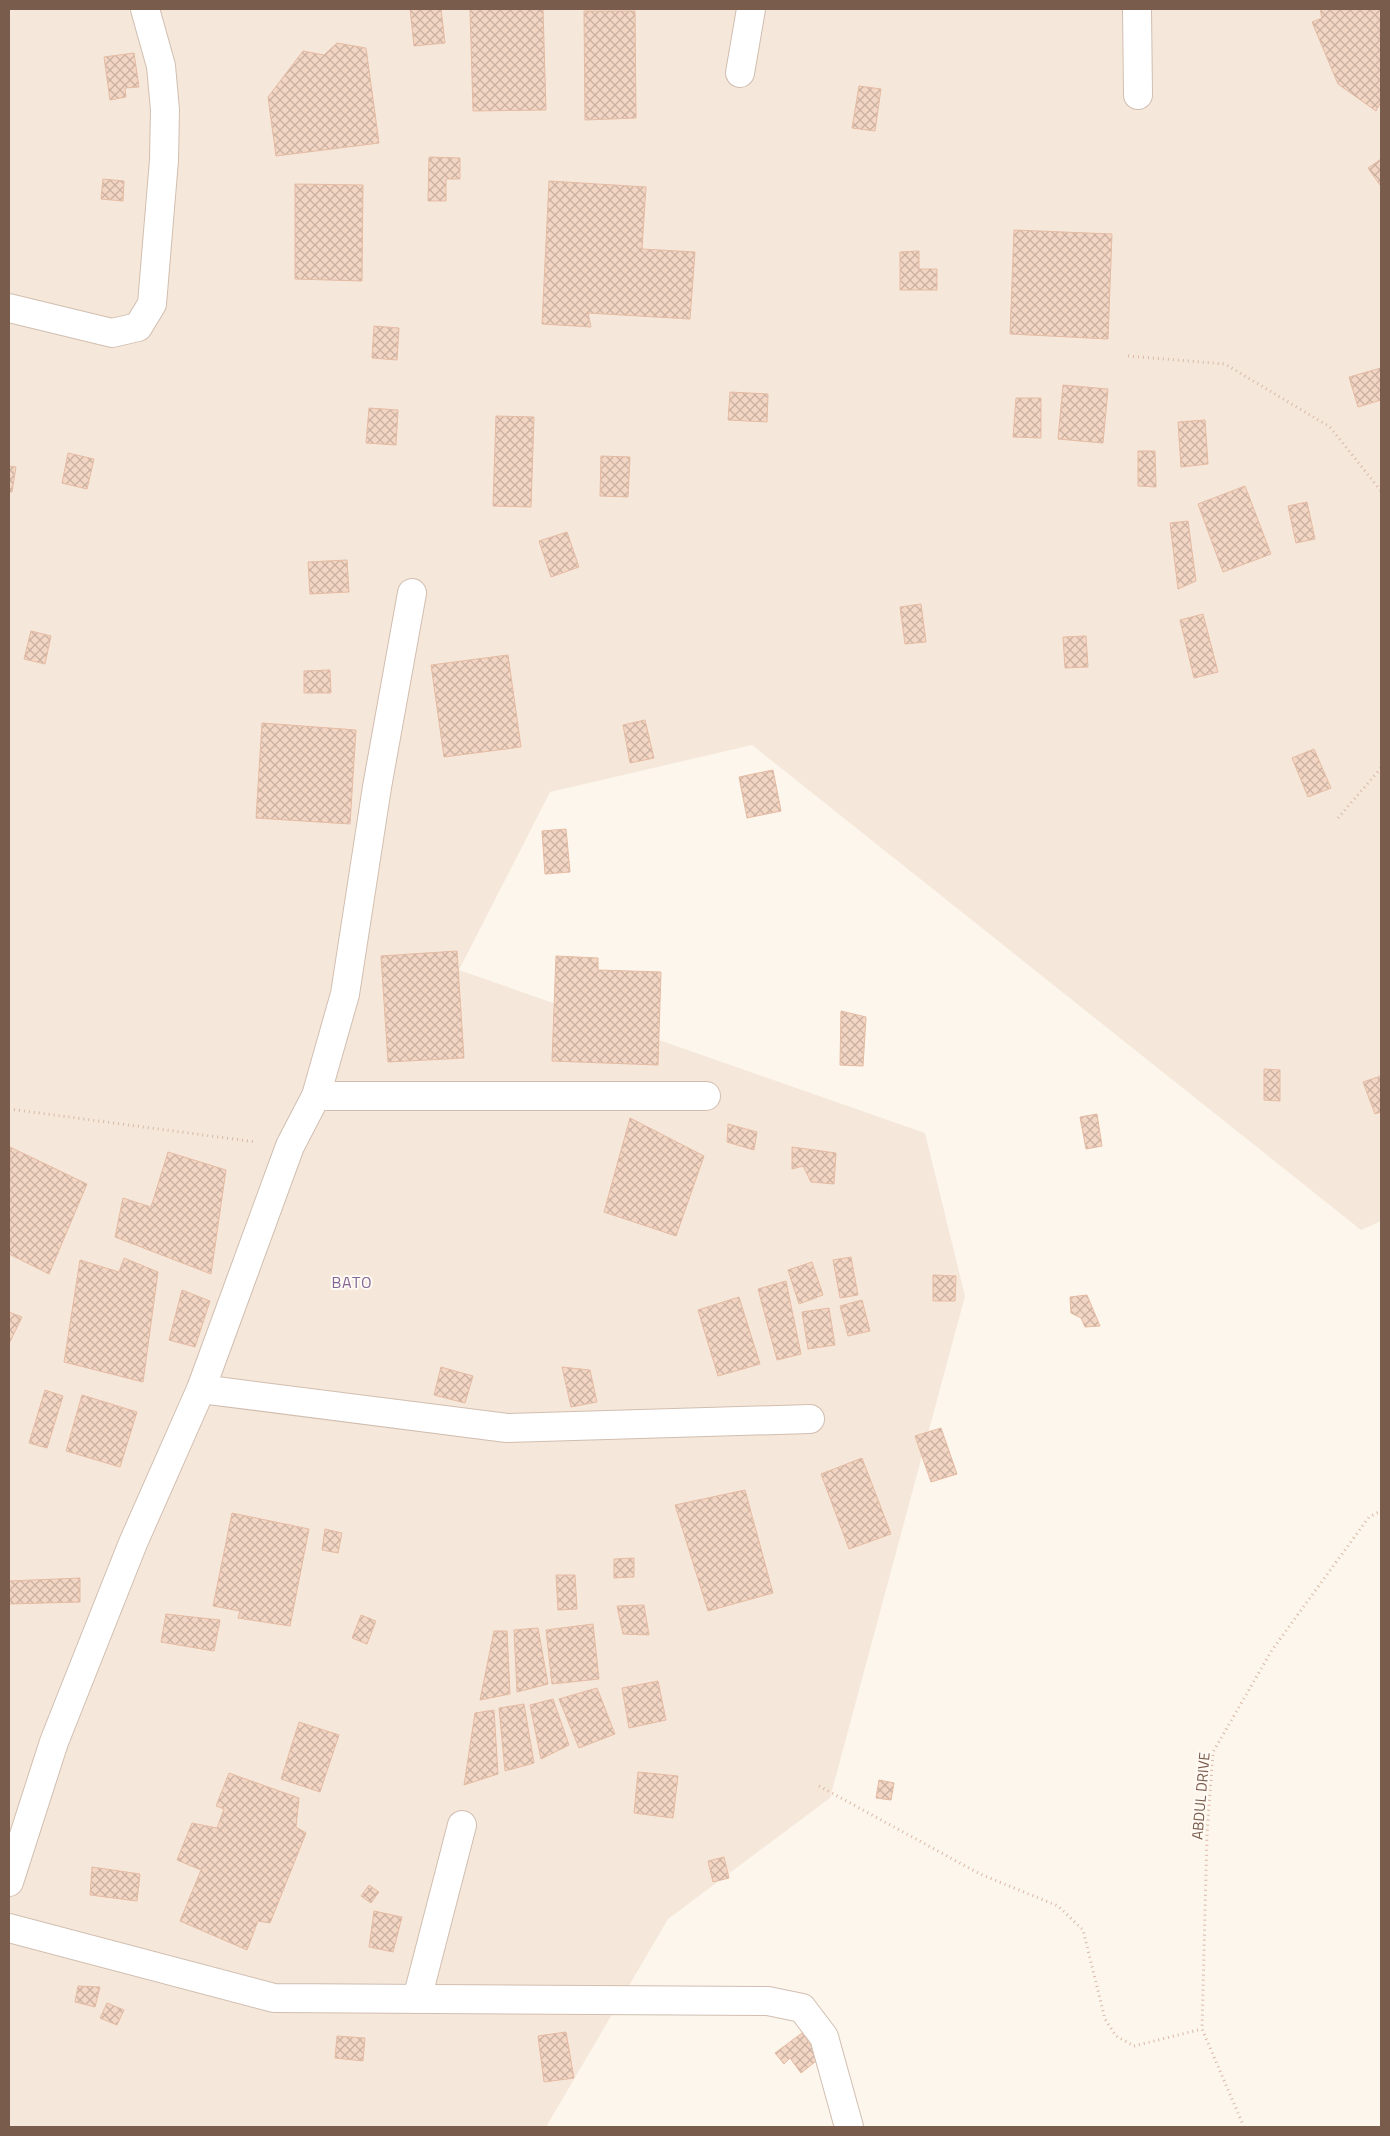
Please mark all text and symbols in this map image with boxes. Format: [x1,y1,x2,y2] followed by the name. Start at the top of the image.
[331,1270,373,1294] district label: BATO
[1185,1751,1216,1841] street label: ABDUL DRIVE

